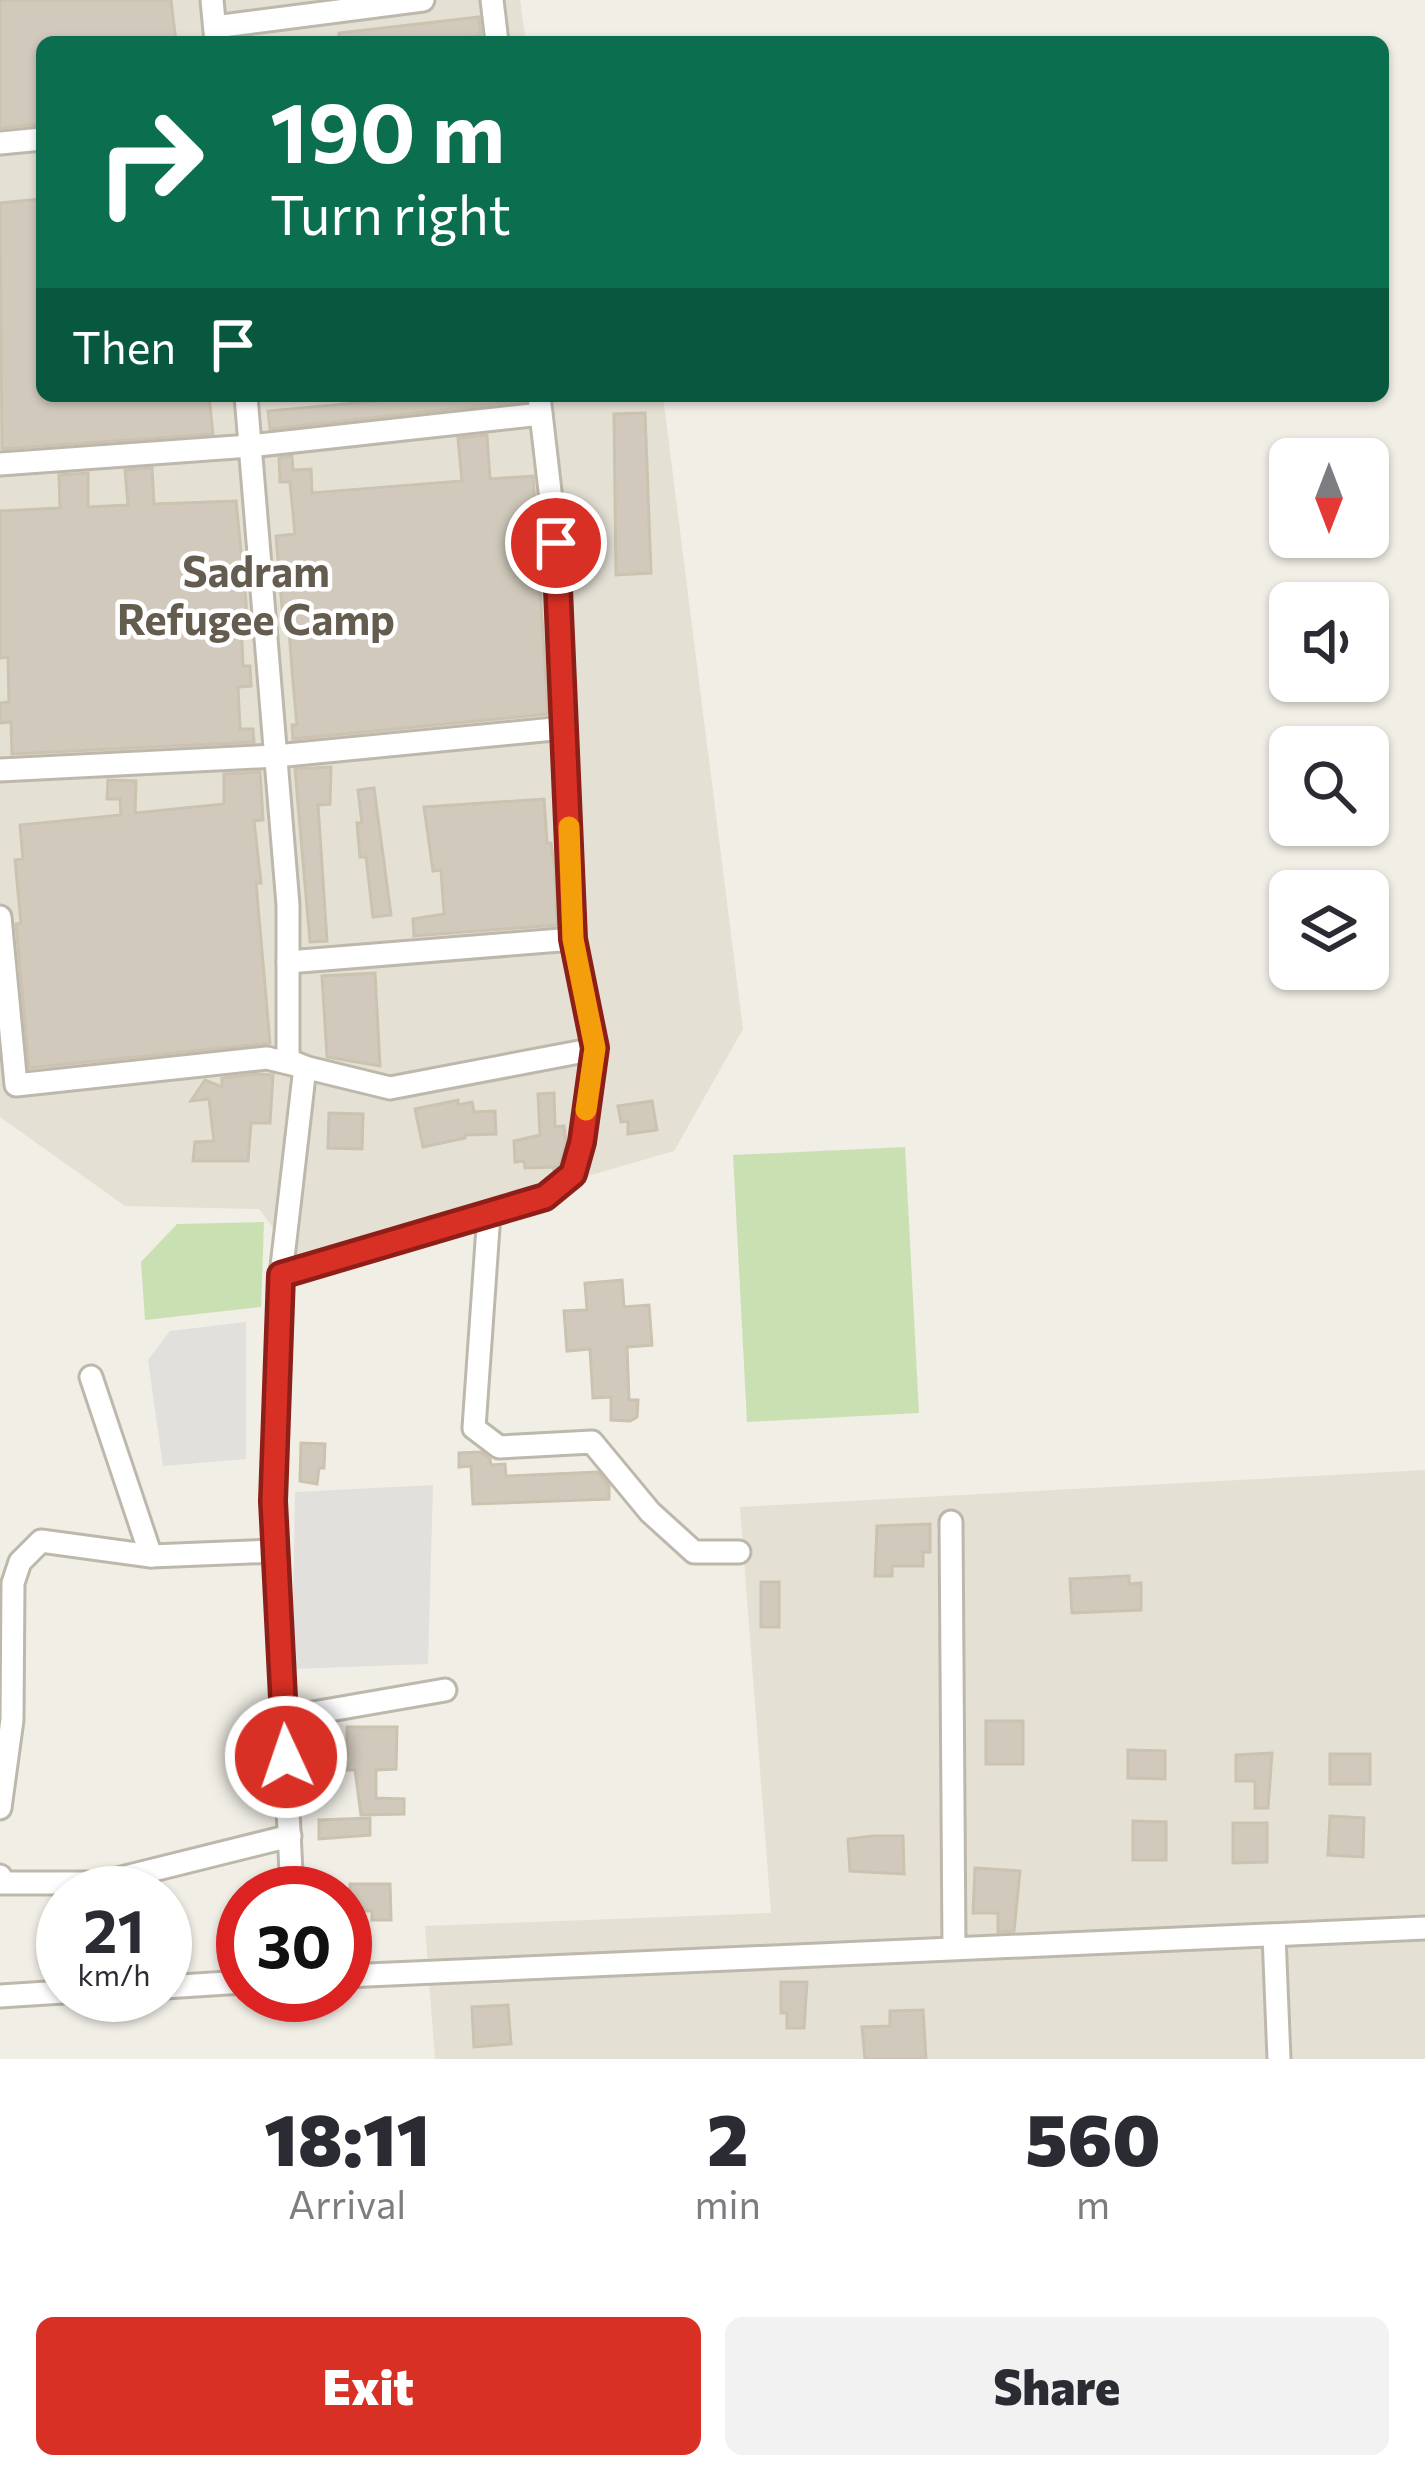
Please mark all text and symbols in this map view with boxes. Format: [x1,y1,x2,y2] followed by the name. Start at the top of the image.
[270,78,505,180] text: 190 m
[72,84,228,240] icon: right
[270,180,511,246] text: Turn right
[200,312,266,378] icon: arrive
[72,318,176,373] text: Then
[1269,438,1389,558] north arrow
[1269,438,1389,990] map controls
[505,492,607,594] pin
[523,510,589,576] icon: arrive
[117,544,395,644] district label: Sadram Refugee Camp
[1269,582,1389,702] button: sound
[1269,726,1389,846] button: search
[1269,870,1389,990] button: layers
[223,1694,349,1820] position arrow
[216,1866,372,2022] speed limit sign: 30
[83,1892,145,1965] text: 21
[78,1955,150,1992] text: km/h
[264,2093,430,2181] text: 18:11
[707,2093,749,2181] text: 2
[1025,2093,1161,2181] text: 560
[288,2179,406,2227] text: Arrival
[695,2179,761,2227] text: min
[1076,2179,1110,2227] text: m
[36,2317,701,2455] button: Exit
[725,2317,1389,2455] button: Share

